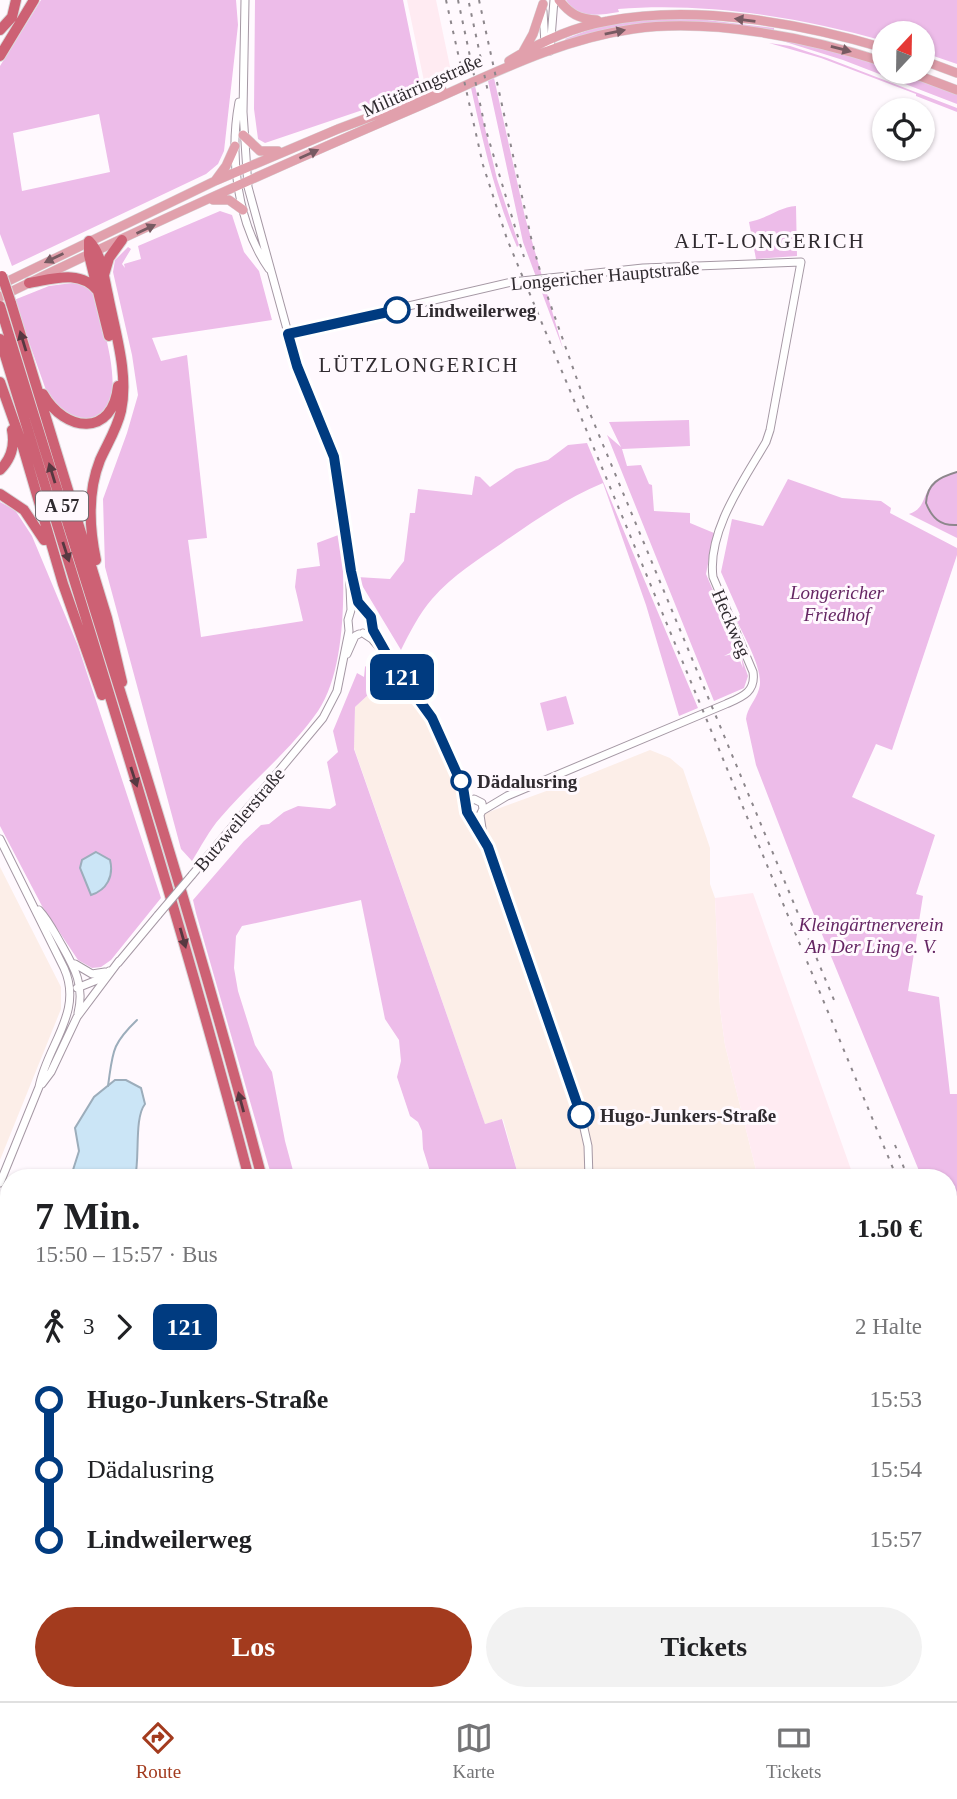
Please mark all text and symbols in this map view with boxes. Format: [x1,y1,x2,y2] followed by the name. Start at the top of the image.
[734,15,756,26] one-way arrow
[872,21,934,84] north arrow
[872,21,935,161] map controls
[604,27,626,38] one-way arrow
[830,44,852,55] one-way arrow
[359,50,485,121] street label: Militärringstraße
[872,98,935,161] button: locate
[299,148,320,159] one-way arrow
[136,223,156,235] one-way arrow
[674,229,866,253] district label: ALT-LONGERICH
[44,253,64,264] one-way arrow
[510,257,700,294] street label: Longericher Hauptstraße
[384,297,410,323] marker: Lindweilerweg
[416,300,537,321] place label: Lindweilerweg
[17,330,28,351] one-way arrow
[319,353,519,377] district label: LÜTZLONGERICH
[46,462,57,483] one-way arrow
[36,492,88,520] road number: A 57
[61,541,71,562] one-way arrow
[789,582,885,625] park label: Longericher Friedhof
[708,586,755,661] street label: Heckweg
[362,654,442,700] line badge: 121
[384,664,420,690] text: 121
[190,763,289,875] street label: Butzweilerstraße
[129,766,140,787] one-way arrow
[451,771,471,791] marker: Dädalusring
[477,771,578,792] place label: Dädalusring
[798,914,943,957] park label: Kleingärtnerverein An Der Ling e. V.
[178,928,188,949] one-way arrow
[236,1091,246,1112] one-way arrow
[568,1102,594,1128] marker: Hugo-Junkers-Straße
[600,1105,776,1126] place label: Hugo-Junkers-Straße
[35,1195,141,1237] text: 7 Min.
[857,1214,922,1243] text: 1.50 €
[35,1242,218,1267] text: 15:50 – 15:57 · Bus
[35,1308,73,1346] icon: walk
[105,1308,143,1346] icon: forward
[83,1314,95,1339] text: 3
[167,1314,203,1340] text: 121
[855,1314,922,1339] text: 2 Halte
[87,1385,328,1414] text: Hugo-Junkers-Straße
[870,1387,922,1412] text: 15:53
[87,1455,214,1484] text: Dädalusring
[870,1457,922,1482] text: 15:54
[87,1525,252,1554] text: Lindweilerweg
[870,1527,922,1552] text: 15:57
[35,1607,472,1687] button: Los
[486,1607,922,1687] button: Tickets
[136,1719,181,1783] tab: Route
[452,1719,495,1783] tab: Karte
[766,1719,821,1783] tab: Tickets

